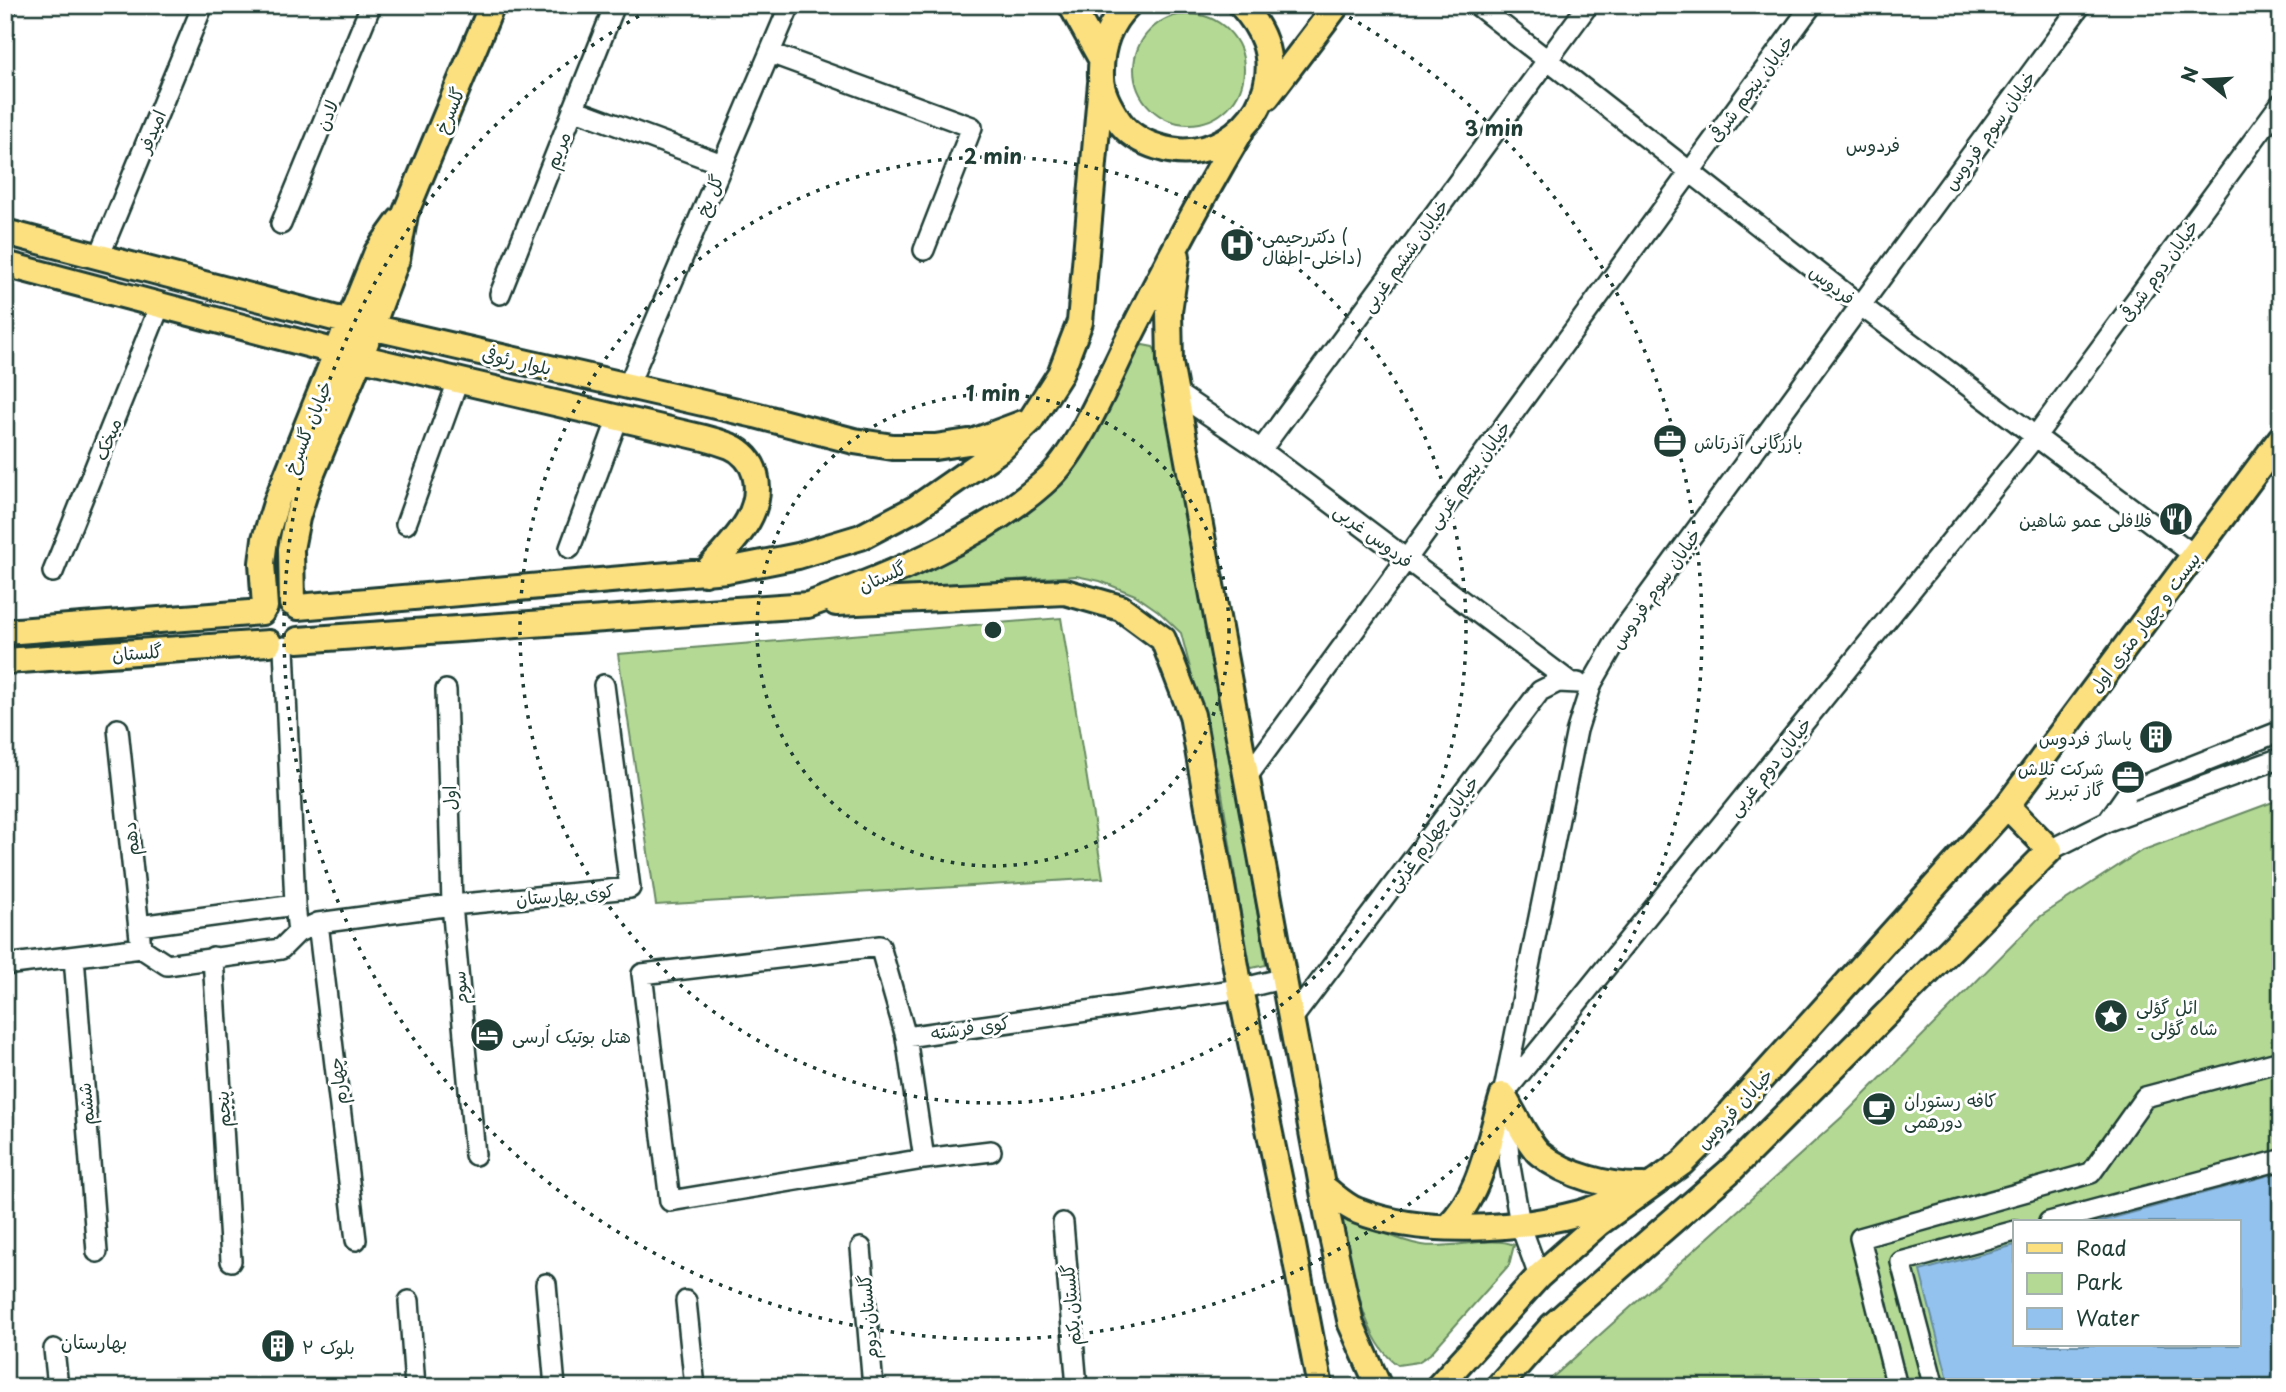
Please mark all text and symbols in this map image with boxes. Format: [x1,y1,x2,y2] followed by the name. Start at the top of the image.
[1701,29,1801,148] street label: خیابان پنجم شرقی
[2170,46,2240,116] north arrow
[2173,63,2205,86] text: N
[1936,65,2043,197] street label: خیابان سوم فردوس
[427,82,471,137] street label: گلسرخ
[308,96,344,134] street label: لادن
[129,105,172,159] street label: امیدفر
[1464,111,1524,143] text: 3 min
[537,127,579,173] street label: مریم
[1846,130,1900,158] district label: فردوس
[964,139,1022,171] text: 2 min
[688,170,730,220] street label: گل یخ
[1354,193,1456,318] street label: خیابان ششم غربی
[2112,213,2206,328] street label: خیابان دوم شرقی
[1262,222,1362,270] place label: دکتررحیمی ( داخلی-اطفال)
[1218,226,1256,264] hospital icon: دکتررحیمی ( داخلی-اطفال)
[1804,257,1862,311] street label: فردوس
[480,339,554,381] street label: بلوار رئوفی
[276,376,338,478] street label: خیابان گلسرخ
[966,376,1020,408] text: 1 min
[86,414,128,464] street label: میخک
[1420,414,1518,535] street label: خیابان پنجم غربی
[1651,422,1689,460] office icon: بازرگانی آذرتاش
[1694,428,1803,455] place label: بازرگانی آذرتاش
[1329,496,1419,574] street label: فردوس غربی
[2157,500,2195,538] restaurant icon: فلافلی عمو شاهین
[2019,506,2152,533] place label: فلافلی عمو شاهین
[1603,522,1708,655] street label: خیابان سوم فردوس
[2082,546,2206,698] street label: بیست و چهار متری اول
[854,553,911,599] street label: گلستان
[981,618,1005,642] centre of rings
[111,637,163,667] street label: گلستان
[1720,711,1819,823] street label: خیابان دوم غربی
[2137,718,2175,756] building icon: پاساژ فردوس
[2039,724,2132,751] place label: پاساژ فردوس
[2018,754,2104,802] place label: شرکت تلاش گاز تبریز
[2109,758,2147,796] office icon: شرکت تلاش گاز تبریز
[1379,769,1486,898] street label: خیابان چهارم غربی
[435,785,463,811] street label: اول
[115,820,147,857] street label: دهم
[515,876,616,912] street label: کوی بهارستان
[444,970,476,1006] street label: سوم
[2136,993,2218,1041] place label: ائل گؤلی - شاه گؤلی
[2092,997,2130,1035] place icon: ائل گؤلی - شاه گؤلی
[929,1008,1011,1046] street label: کوی فرشته
[468,1016,506,1054] hotel icon: هتل بوتیک اُرسی
[512,1022,631,1049] place label: هتل بوتیک اُرسی
[321,1056,355,1106] street label: چهارم
[1689,1061,1779,1155] street label: خیابان فردوس
[70,1081,102,1126] street label: ششم
[1904,1086,1997,1134] place label: کافه رستوران دورهمی
[208,1090,238,1128] street label: پنجم
[1860,1090,1898,1128] cafe icon: کافه رستوران دورهمی
[2013,1220,2240,1346] legend
[2076,1231,2127,1263] text: Road
[1053,1263,1089,1347] street label: گلستان یکم
[2076,1265,2123,1297] text: Park
[850,1273,886,1361] street label: گلستان دوم
[2076,1301,2140,1333] text: Water
[61,1327,127,1355] district label: بهارستان
[259,1327,297,1365] building icon: بلوک ۲
[302,1333,355,1360] place label: بلوک ۲

